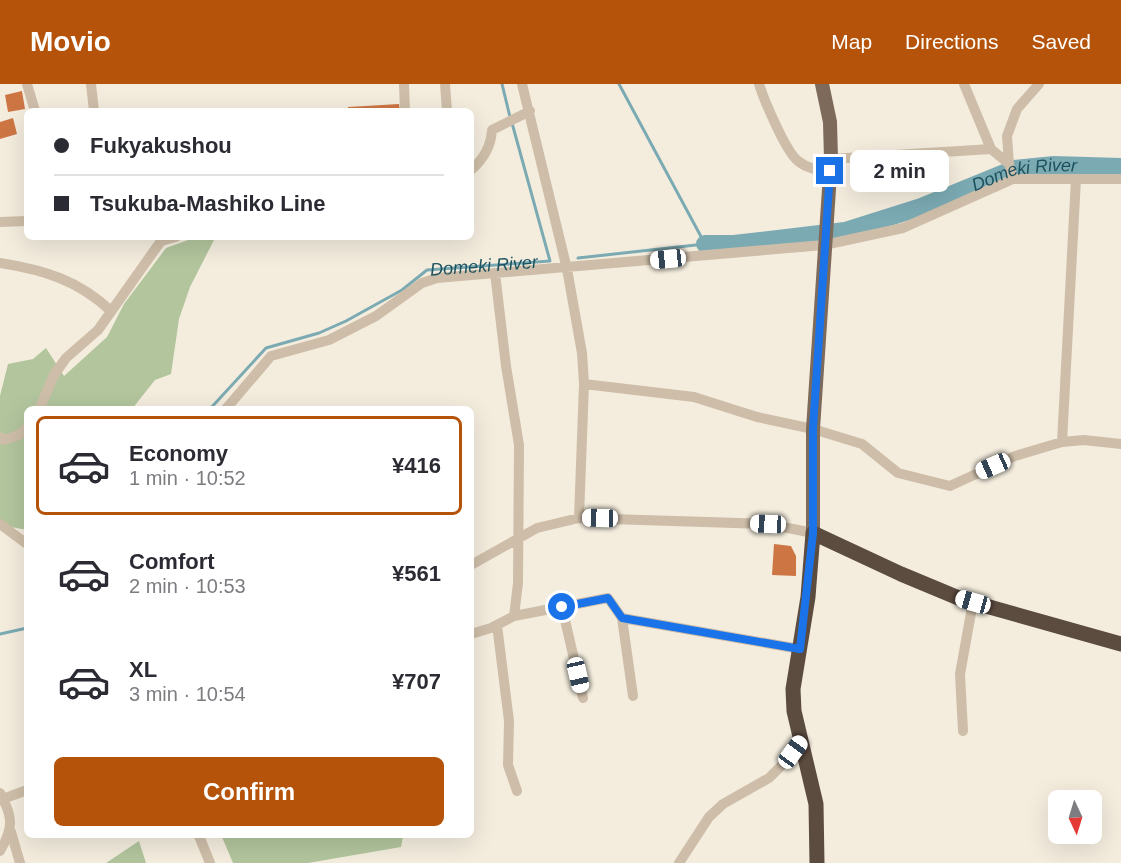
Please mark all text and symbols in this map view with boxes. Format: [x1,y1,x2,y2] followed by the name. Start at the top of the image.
[30,26,111,57] text: Movio
[831,30,872,53] text: Map
[905,30,998,53] text: Directions
[1031,30,1091,53] text: Saved
[90,133,232,158] text: Fukyakushou
[851,150,950,192] callout: 2 min
[969,155,1078,195] water label: Domeki River
[816,157,843,184] route end
[873,160,926,182] text: 2 min
[90,191,326,216] text: Tsukuba-Mashiko Line
[649,248,687,270] car
[429,252,540,280] water label: Domeki River
[57,439,111,493] icon: car
[129,441,228,466] text: Economy
[973,450,1013,482] car
[392,453,441,478] text: ¥416
[129,467,246,489] text: 1 min · 10:52
[582,509,618,527] car
[750,514,786,534] car
[57,547,111,601] icon: car
[129,549,215,574] text: Comfort
[392,561,441,586] text: ¥561
[129,575,246,597] text: 2 min · 10:53
[953,588,993,616] car
[548,593,575,620] route start
[57,655,111,709] icon: car
[565,655,591,695] car
[129,657,157,682] text: XL
[392,669,441,694] text: ¥707
[129,683,246,705] text: 3 min · 10:54
[775,732,811,772] car
[54,757,444,826] button: Confirm
[1048,790,1102,844] north arrow
[1048,790,1102,844] map controls

